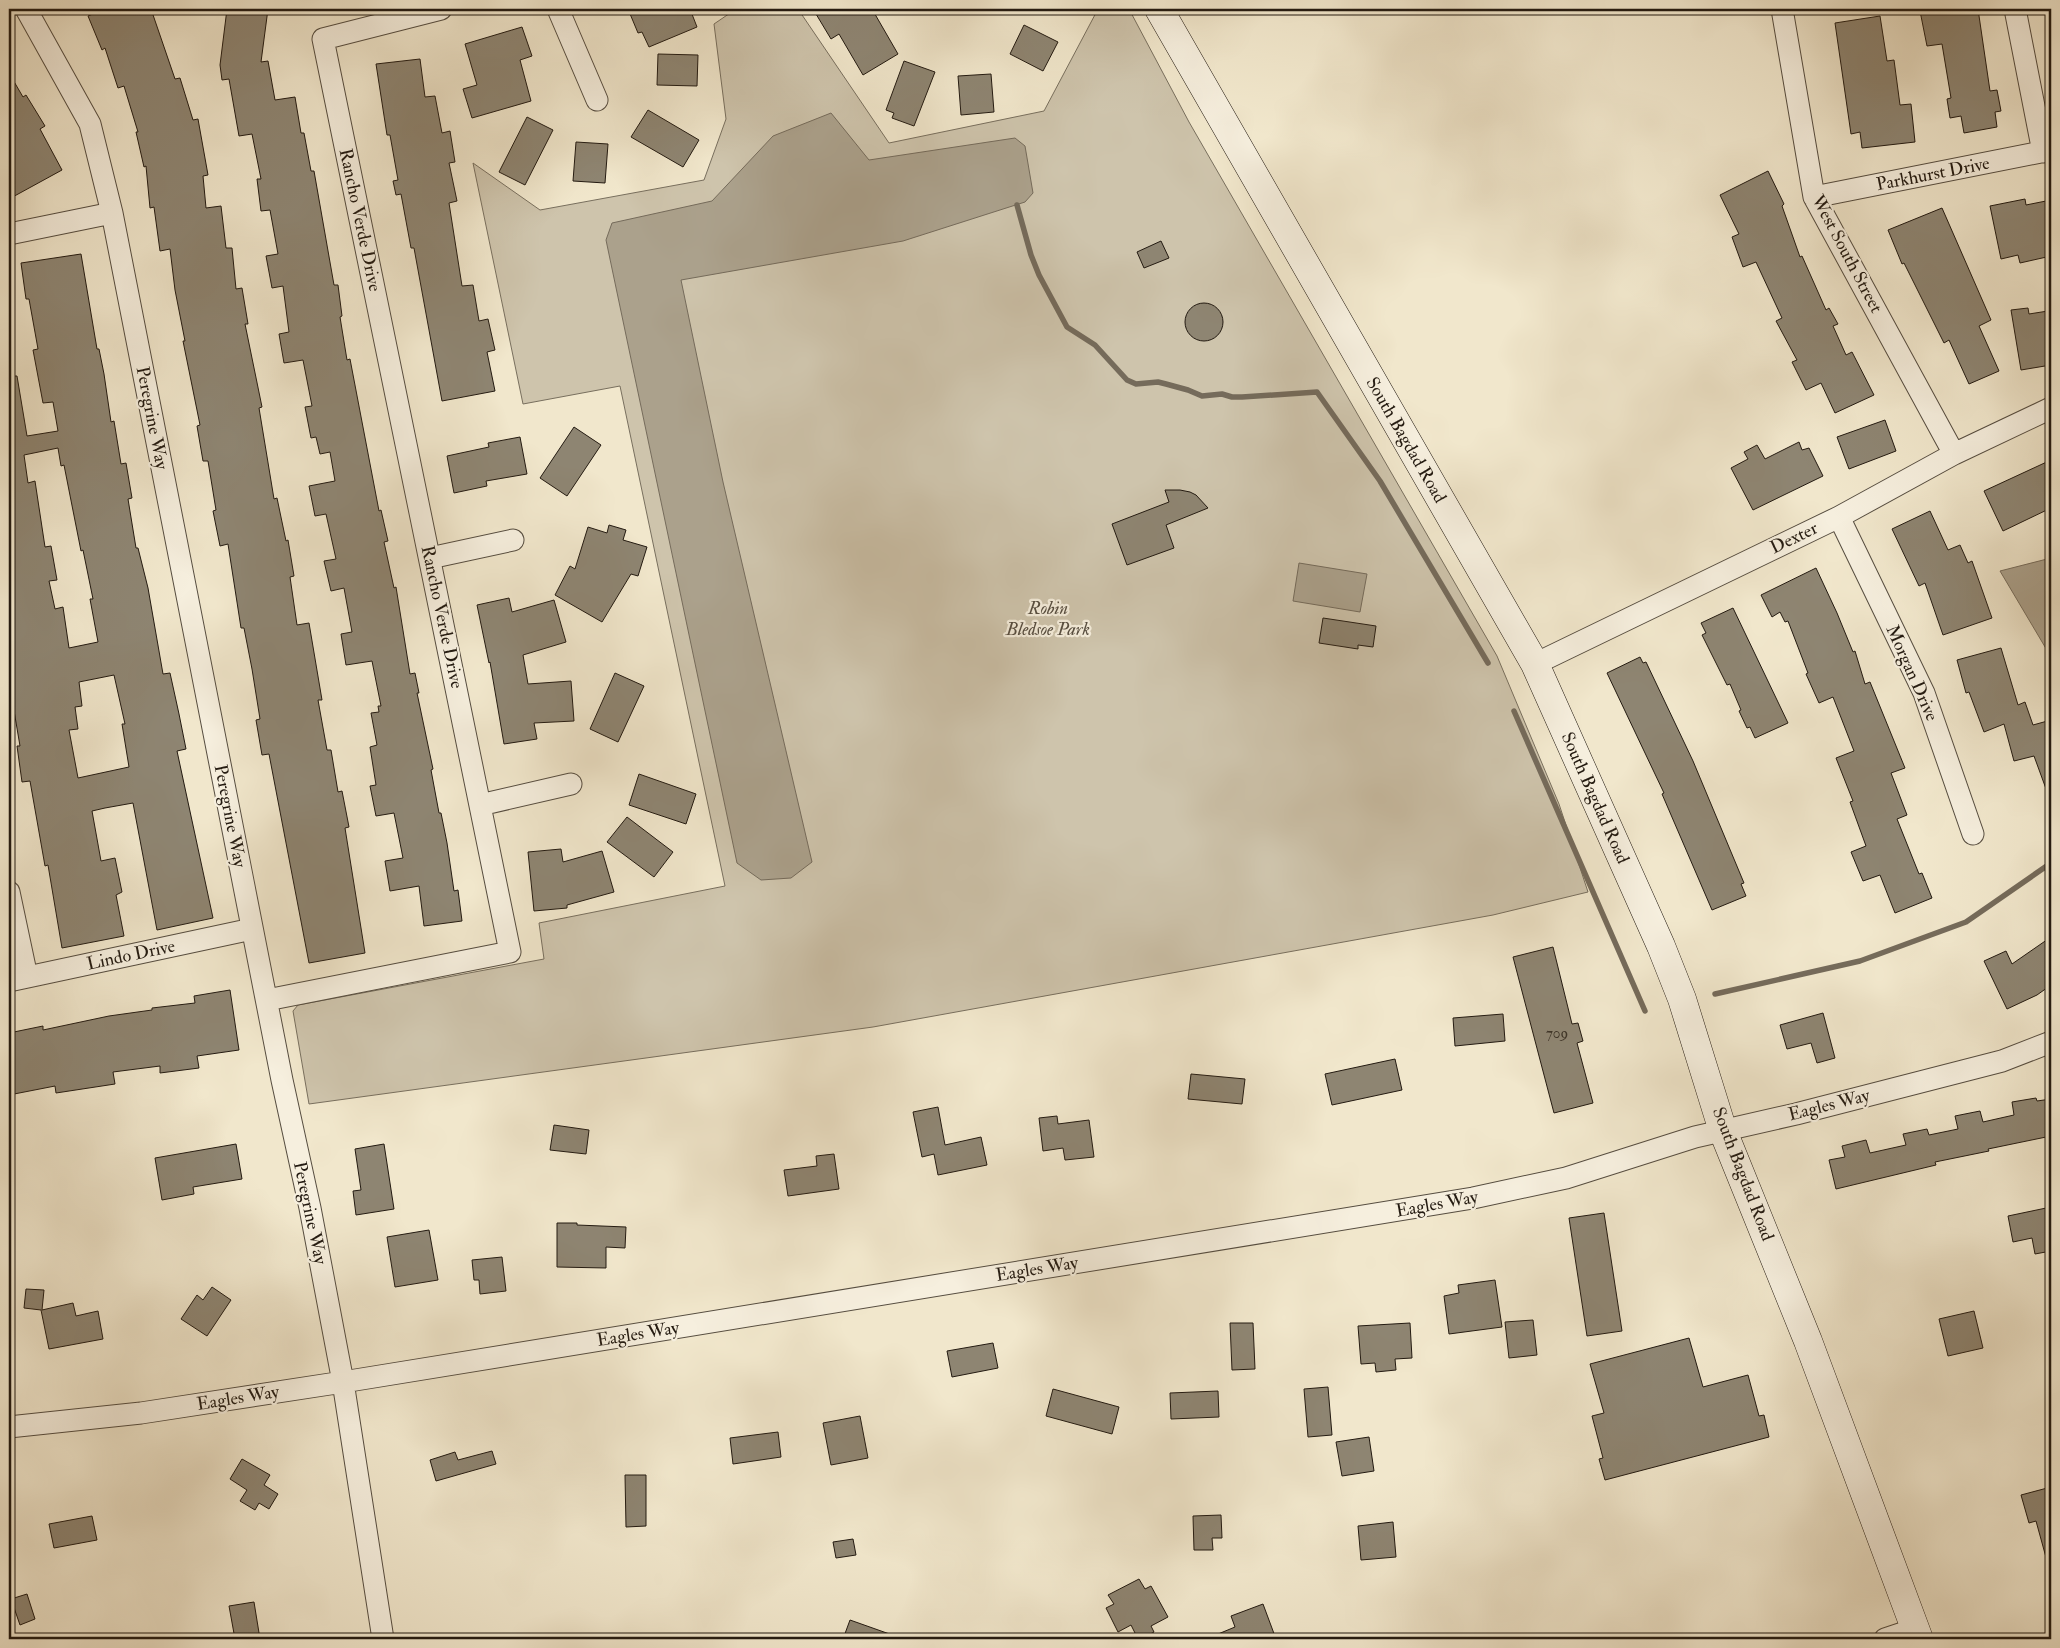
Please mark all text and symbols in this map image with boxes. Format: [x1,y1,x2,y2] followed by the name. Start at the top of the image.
[334,146,386,294] street label: Rancho Verde Drive
[1874,152,1992,196] street label: Parkhurst Drive
[1806,190,1888,317] street label: West South Street
[131,364,173,473] street label: Peregrine Way
[1361,373,1451,507] street label: South Bagdad Road
[1766,517,1822,559] street label: Dexter
[416,543,468,691] street label: Rancho Verde Drive
[1005,597,1090,641] park label: Robin Bledsoe Park
[1881,621,1944,725] street label: Morgan Drive
[1556,729,1634,867] street label: South Bagdad Road
[209,762,251,871] street label: Peregrine Way
[85,934,178,976] street label: Lindo Drive
[1546,1024,1568,1043] house number: 709
[1786,1084,1873,1126] street label: Eagles Way
[1707,1104,1779,1244] street label: South Bagdad Road
[288,1159,332,1268] street label: Peregrine Way
[1394,1185,1481,1223] street label: Eagles Way
[994,1251,1081,1287] street label: Eagles Way
[595,1316,682,1352] street label: Eagles Way
[195,1380,282,1416] street label: Eagles Way

